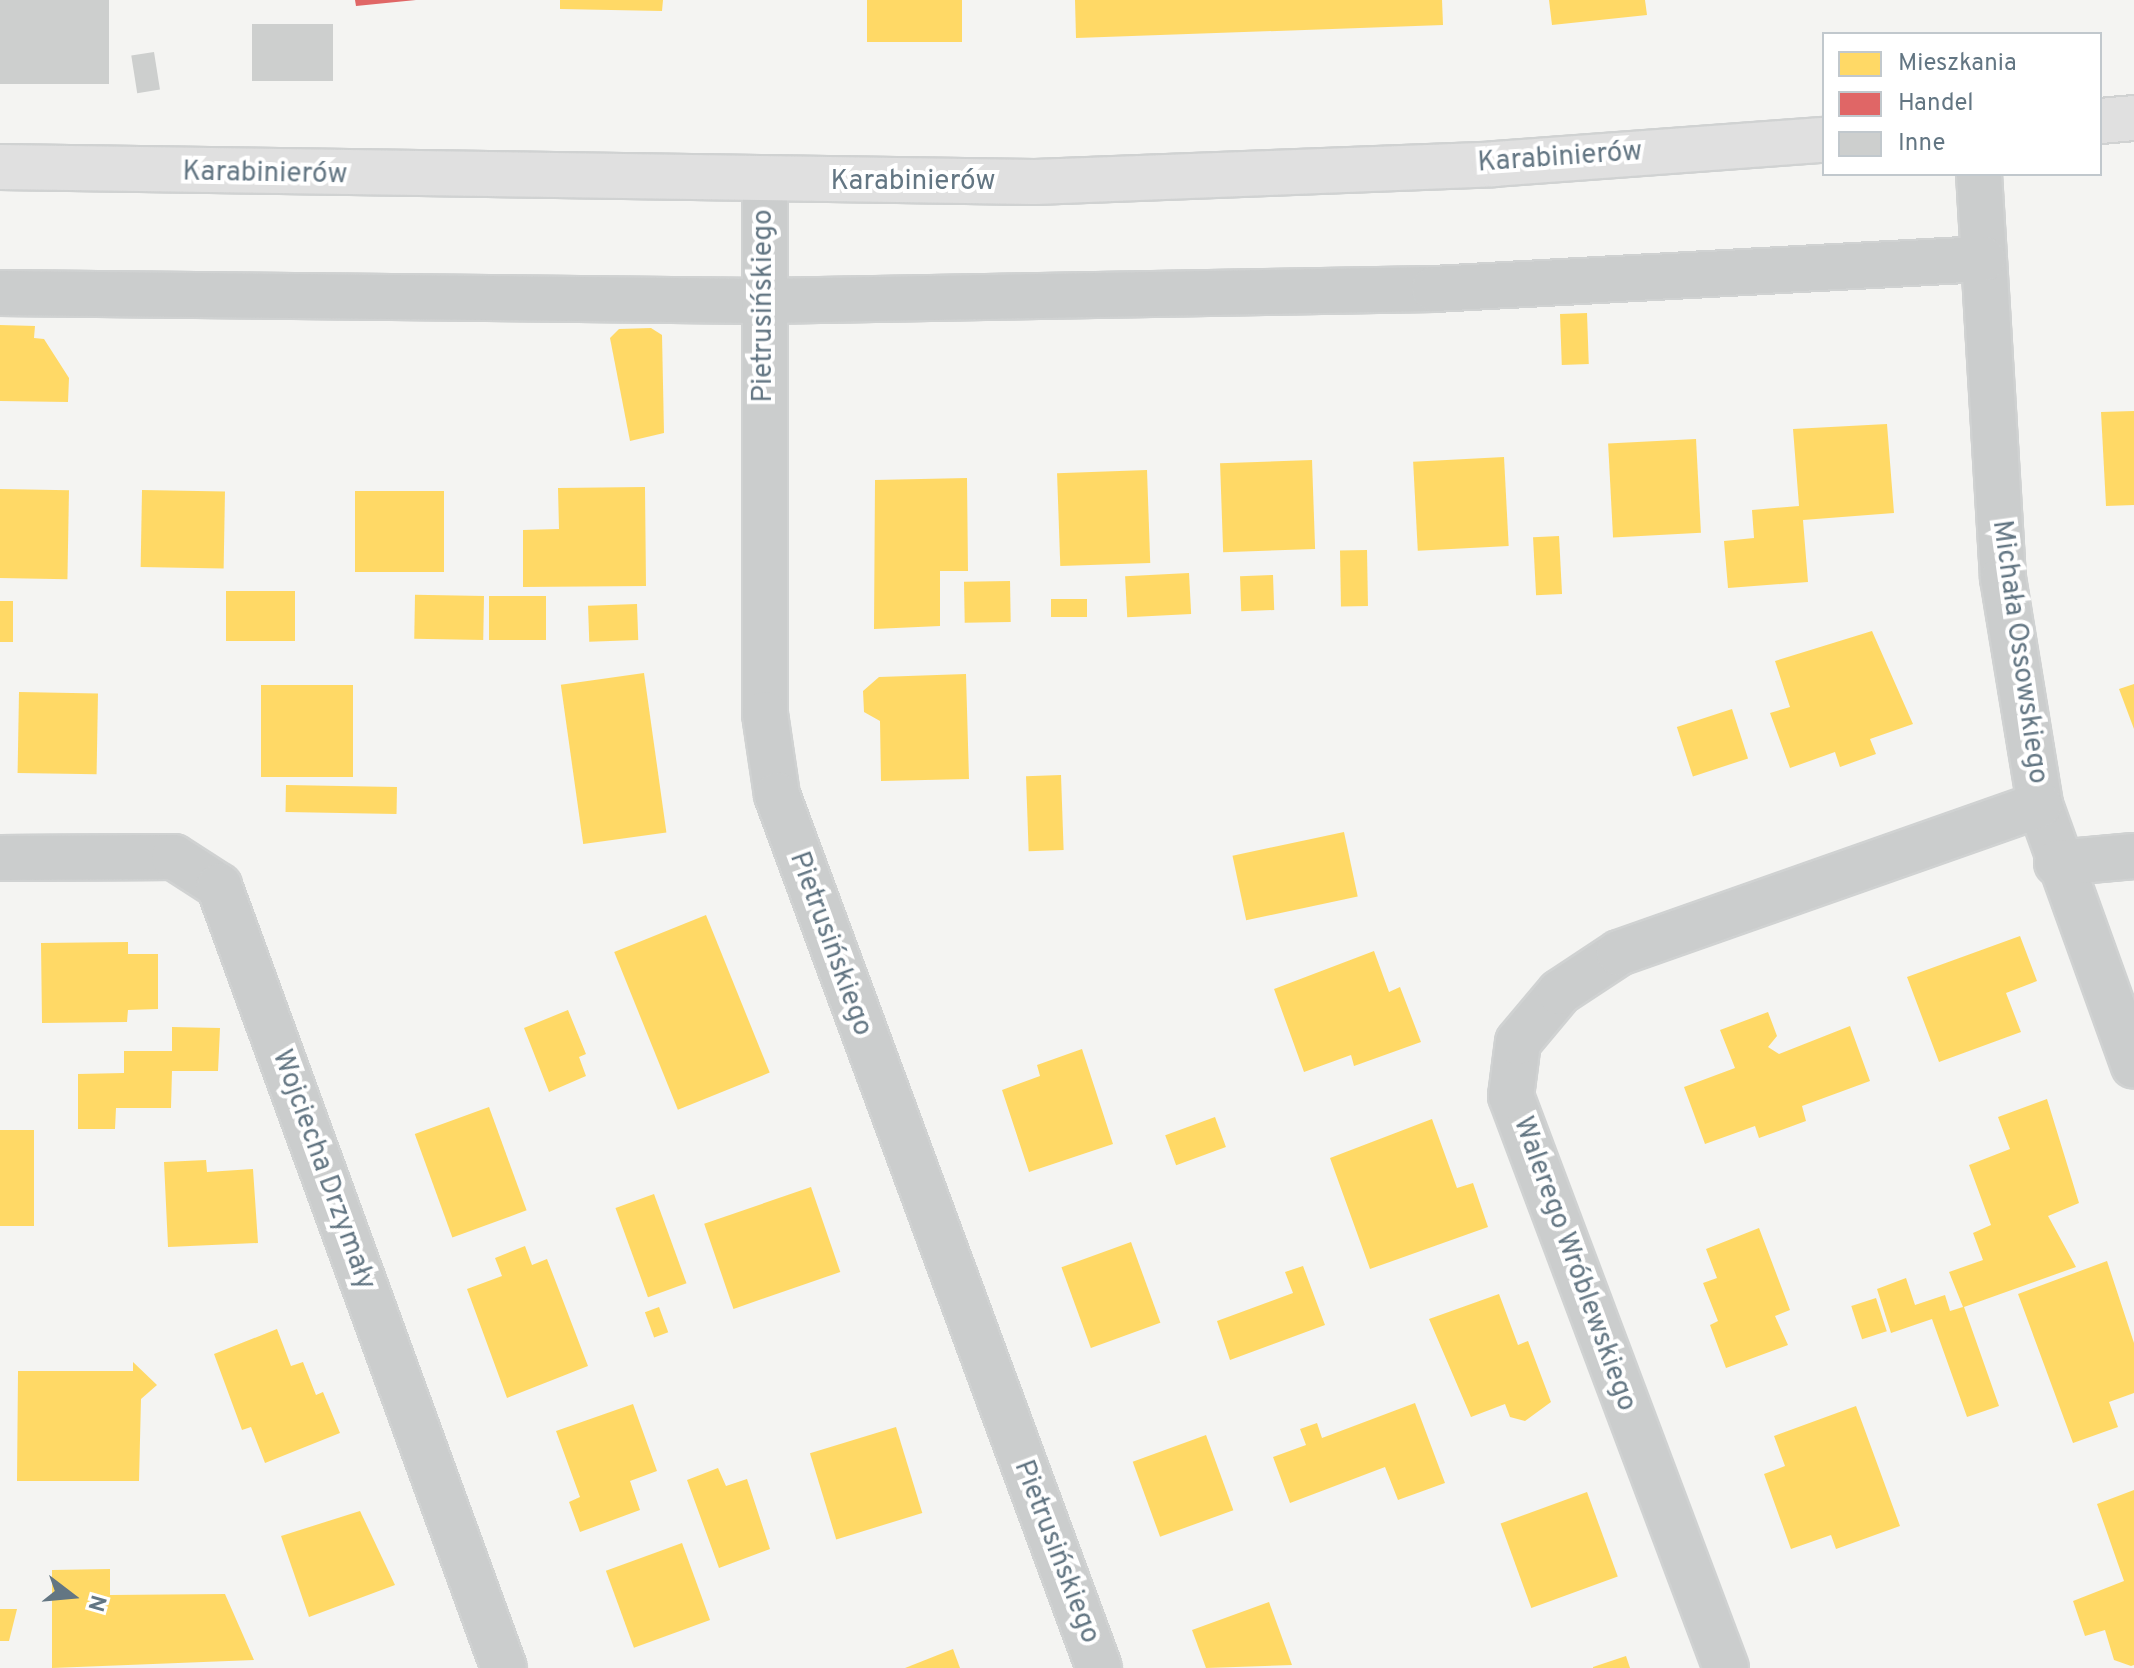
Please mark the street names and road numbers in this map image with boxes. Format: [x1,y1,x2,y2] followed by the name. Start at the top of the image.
[1476,135,1644,181] street label: Karabinierów
[182,156,348,192] street label: Karabinierów
[830,165,996,199] street label: Karabinierów
[747,209,781,403] street label: Pietrusińskiego
[1984,518,2054,786] street label: Michała Ossowskiego
[781,847,879,1041] street label: Pietrusińskiego
[264,1045,382,1295] street label: Wojciecha Drzymały
[1505,1112,1643,1416] street label: Walerego Wróblewskiego
[1006,1456,1106,1648] street label: Pietrusińskiego

